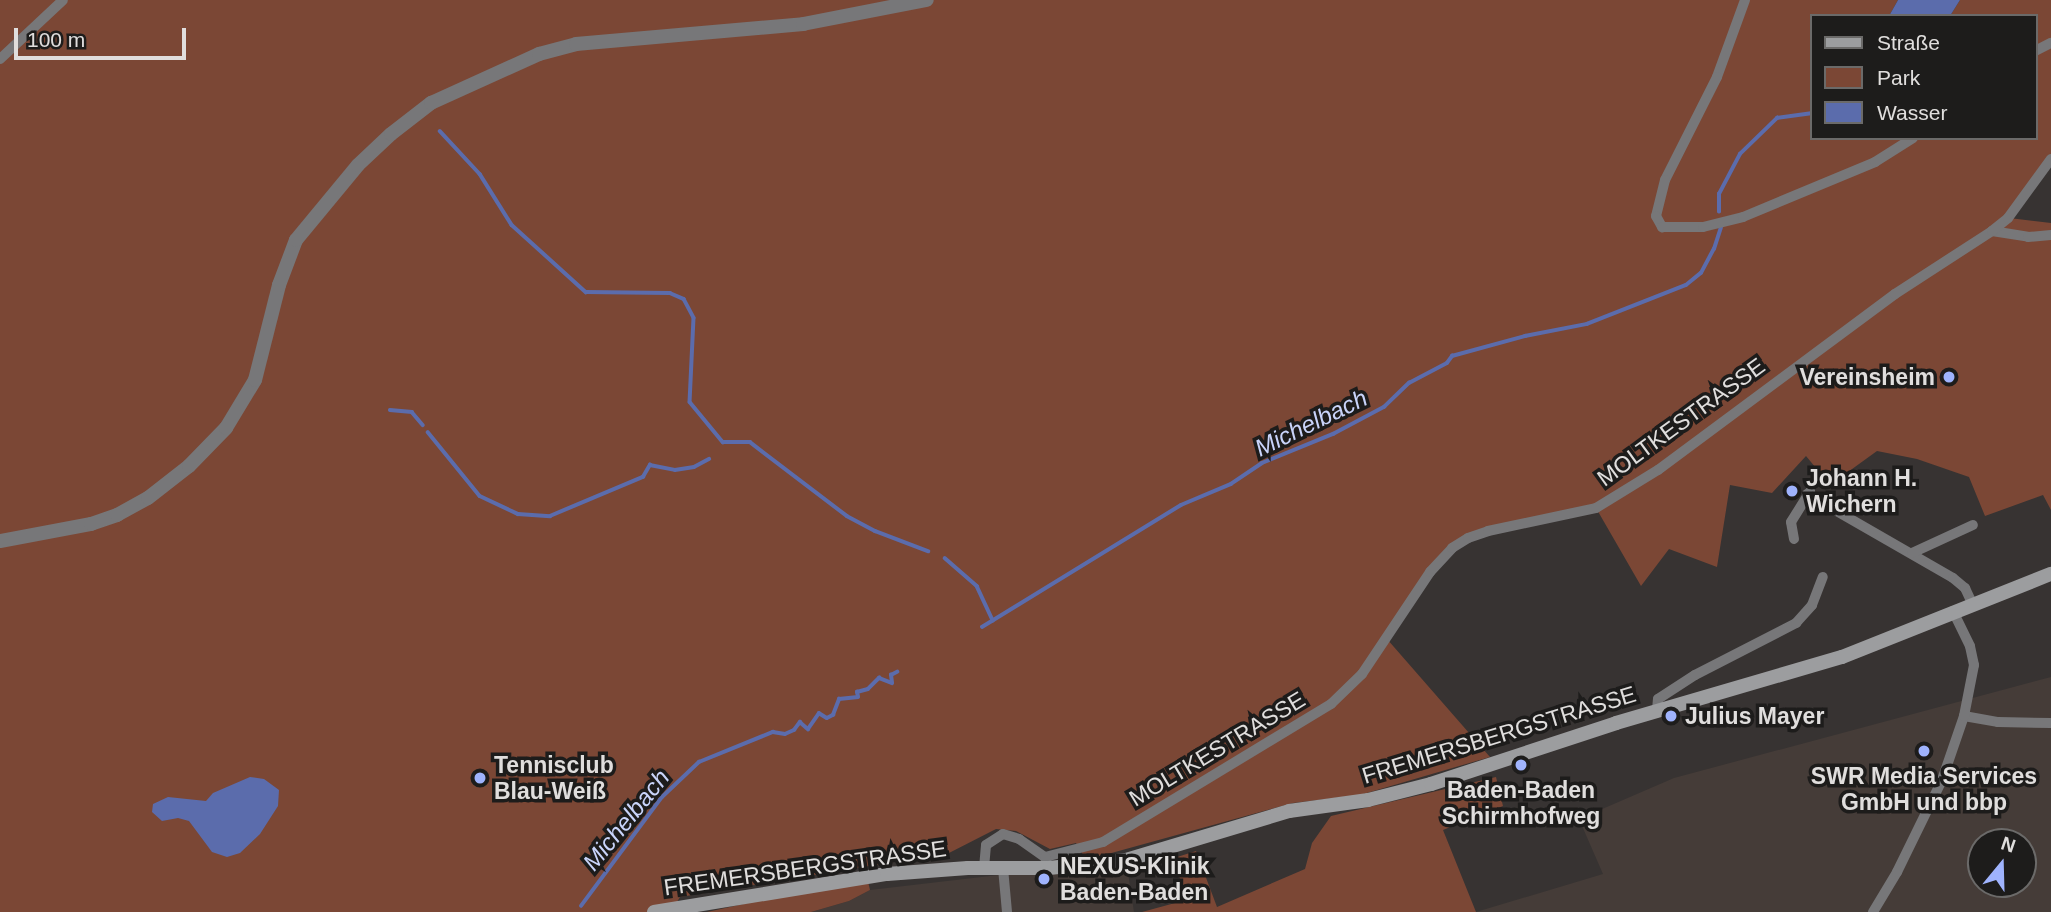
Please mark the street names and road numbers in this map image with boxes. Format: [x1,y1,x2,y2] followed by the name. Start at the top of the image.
[1592,352,1770,492] street label: MOLTKESTRASSE
[1359,680,1639,790] street label: FREMERSBERGSTRASSE
[1124,686,1310,812] street label: MOLTKESTRASSE
[662,835,948,901] street label: FREMERSBERGSTRASSE

